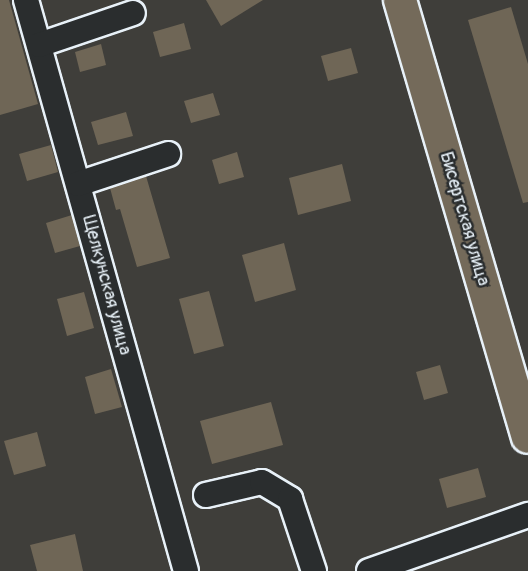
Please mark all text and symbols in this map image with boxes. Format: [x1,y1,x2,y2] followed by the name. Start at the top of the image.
[435,150,493,288] street label: Бисертская улица
[77,213,135,357] street label: Щелкунская улица

